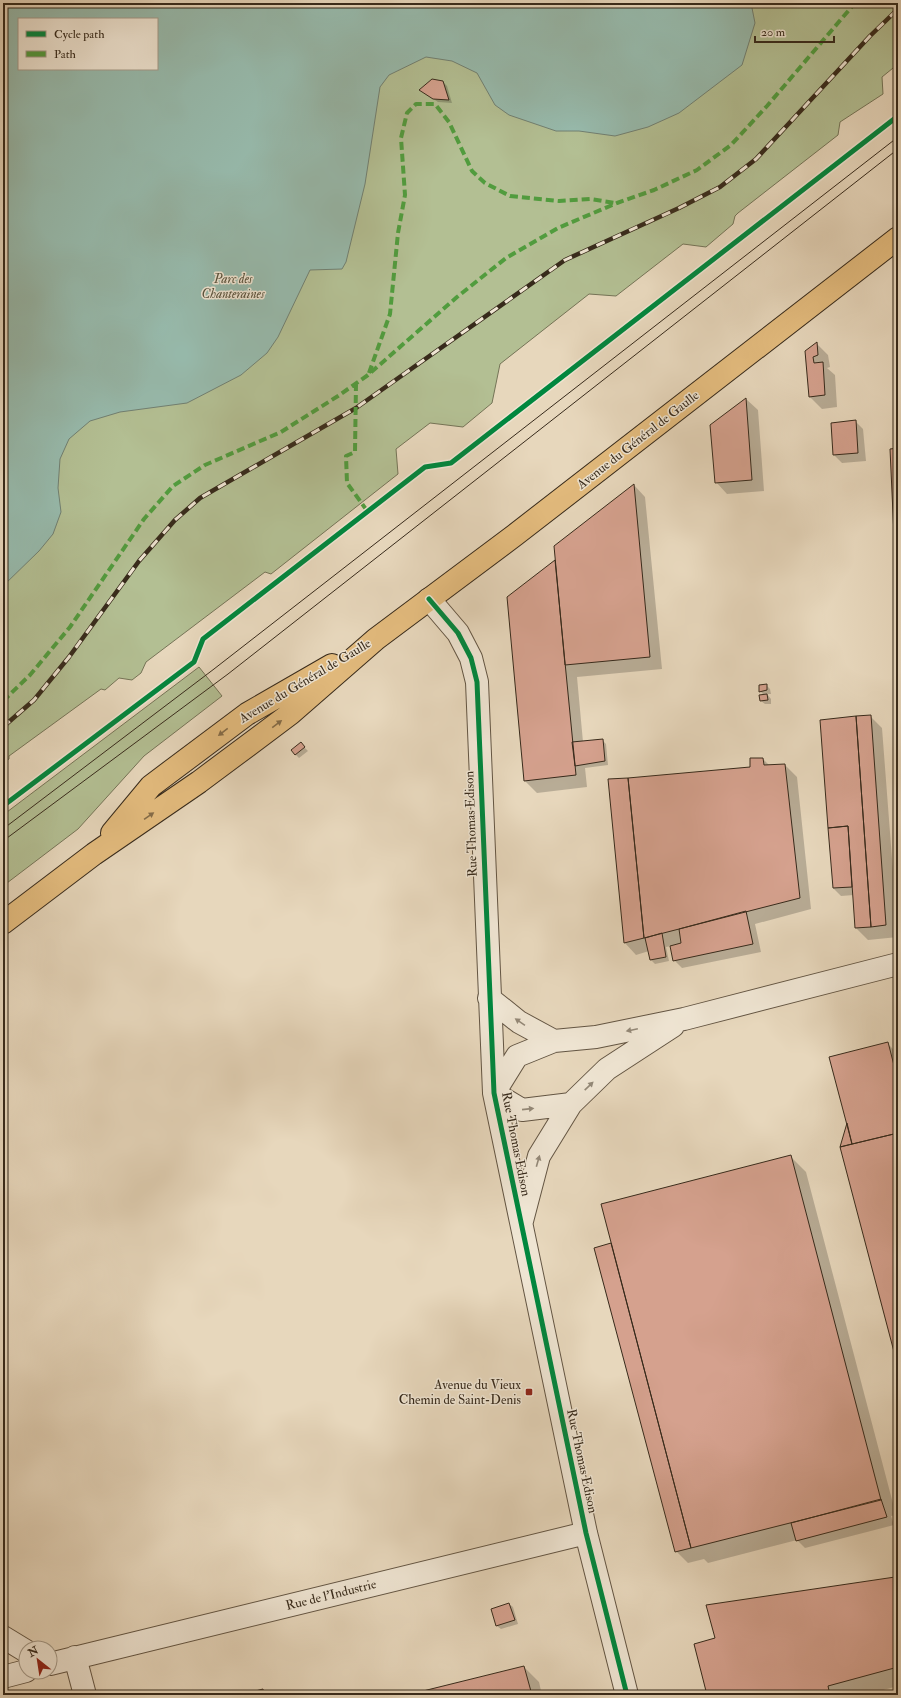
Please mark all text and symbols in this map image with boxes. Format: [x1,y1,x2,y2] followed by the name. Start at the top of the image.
[18,18,158,70] legend
[755,18,834,44] scale bar
[761,25,786,40] text: 20 m
[54,27,105,42] text: Cycle path
[54,47,77,62] text: Path
[202,271,265,302] park label: Parc des Chanteraines
[573,387,703,493] street label: Avenue du Général de Gaulle
[235,635,374,727] street label: Avenue du Général de Gaulle
[272,720,283,728] one-way arrow
[218,727,229,736] one-way arrow
[461,770,481,877] street label: Rue Thomas Edison
[144,812,154,820] one-way arrow
[515,1018,525,1026] one-way arrow
[626,1027,638,1033] one-way arrow
[584,1081,594,1091] one-way arrow
[498,1090,534,1198] street label: Rue Thomas Edison
[522,1105,534,1112] one-way arrow
[535,1155,541,1167] one-way arrow
[399,1377,522,1408] place label: Avenue du Vieux Chemin de Saint-Denis
[524,1387,534,1397] marker: Avenue du Vieux Chemin de Saint-Denis
[563,1407,601,1515] street label: Rue Thomas Edison
[284,1576,378,1614] street label: Rue de l'Industrie
[18,1640,58,1680] north arrow
[25,1643,42,1660] text: N

